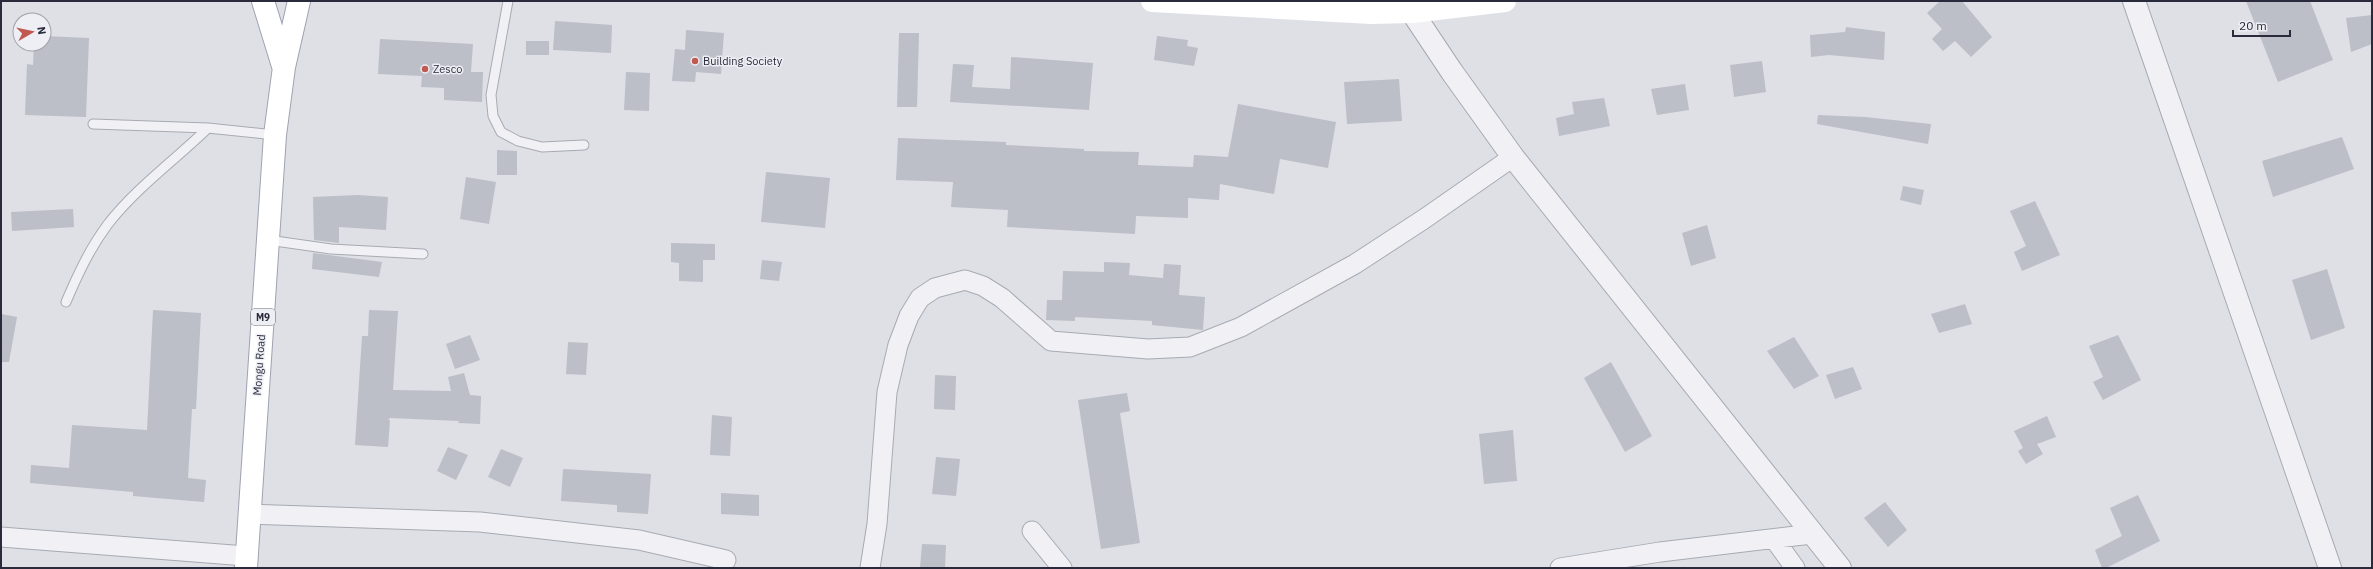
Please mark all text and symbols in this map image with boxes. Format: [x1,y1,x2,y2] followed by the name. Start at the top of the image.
[12,12,52,52] north arrow
[2233,12,2290,38] scale bar
[2239,18,2267,33] text: 20 m
[34,25,49,35] text: N
[703,54,783,68] place label: Building Society
[690,56,700,66] marker: Building Society
[433,62,462,76] place label: Zesco
[420,64,430,74] marker: Zesco
[251,309,275,325] road number: M9
[250,334,268,396] street label: Mongu Road

